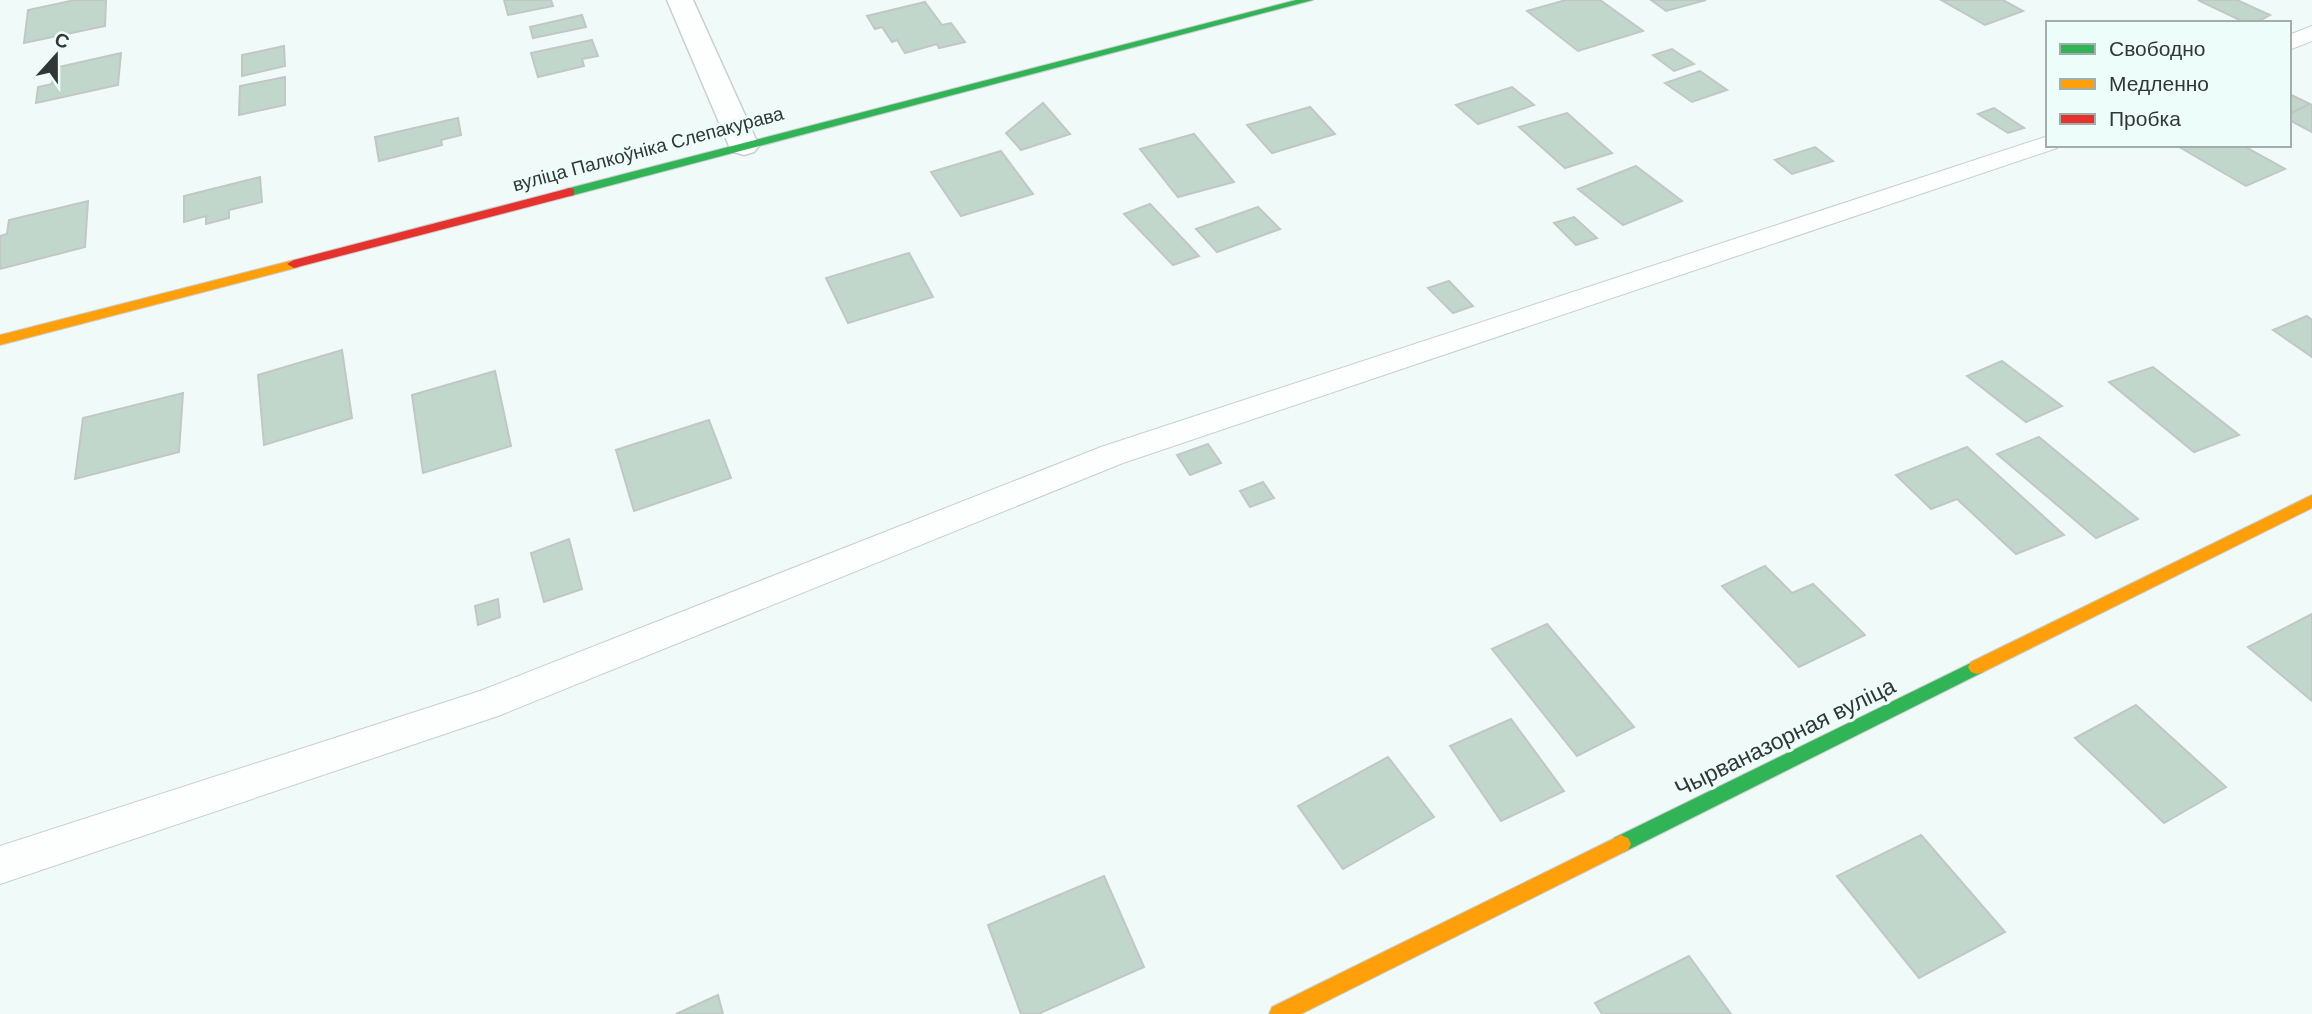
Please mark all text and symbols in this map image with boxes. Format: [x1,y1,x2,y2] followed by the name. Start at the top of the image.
[21,21,91,91] north arrow
[2046,21,2291,147] legend
[52,28,72,53] text: С
[2109,37,2206,60] text: Свободно
[2109,72,2209,95] text: Медленно
[510,103,786,195] street label: вуліца Палкоўніка Слепакурава
[2109,107,2181,130] text: Пробка
[1671,672,1900,802] street label: Чырваназорная вуліца

